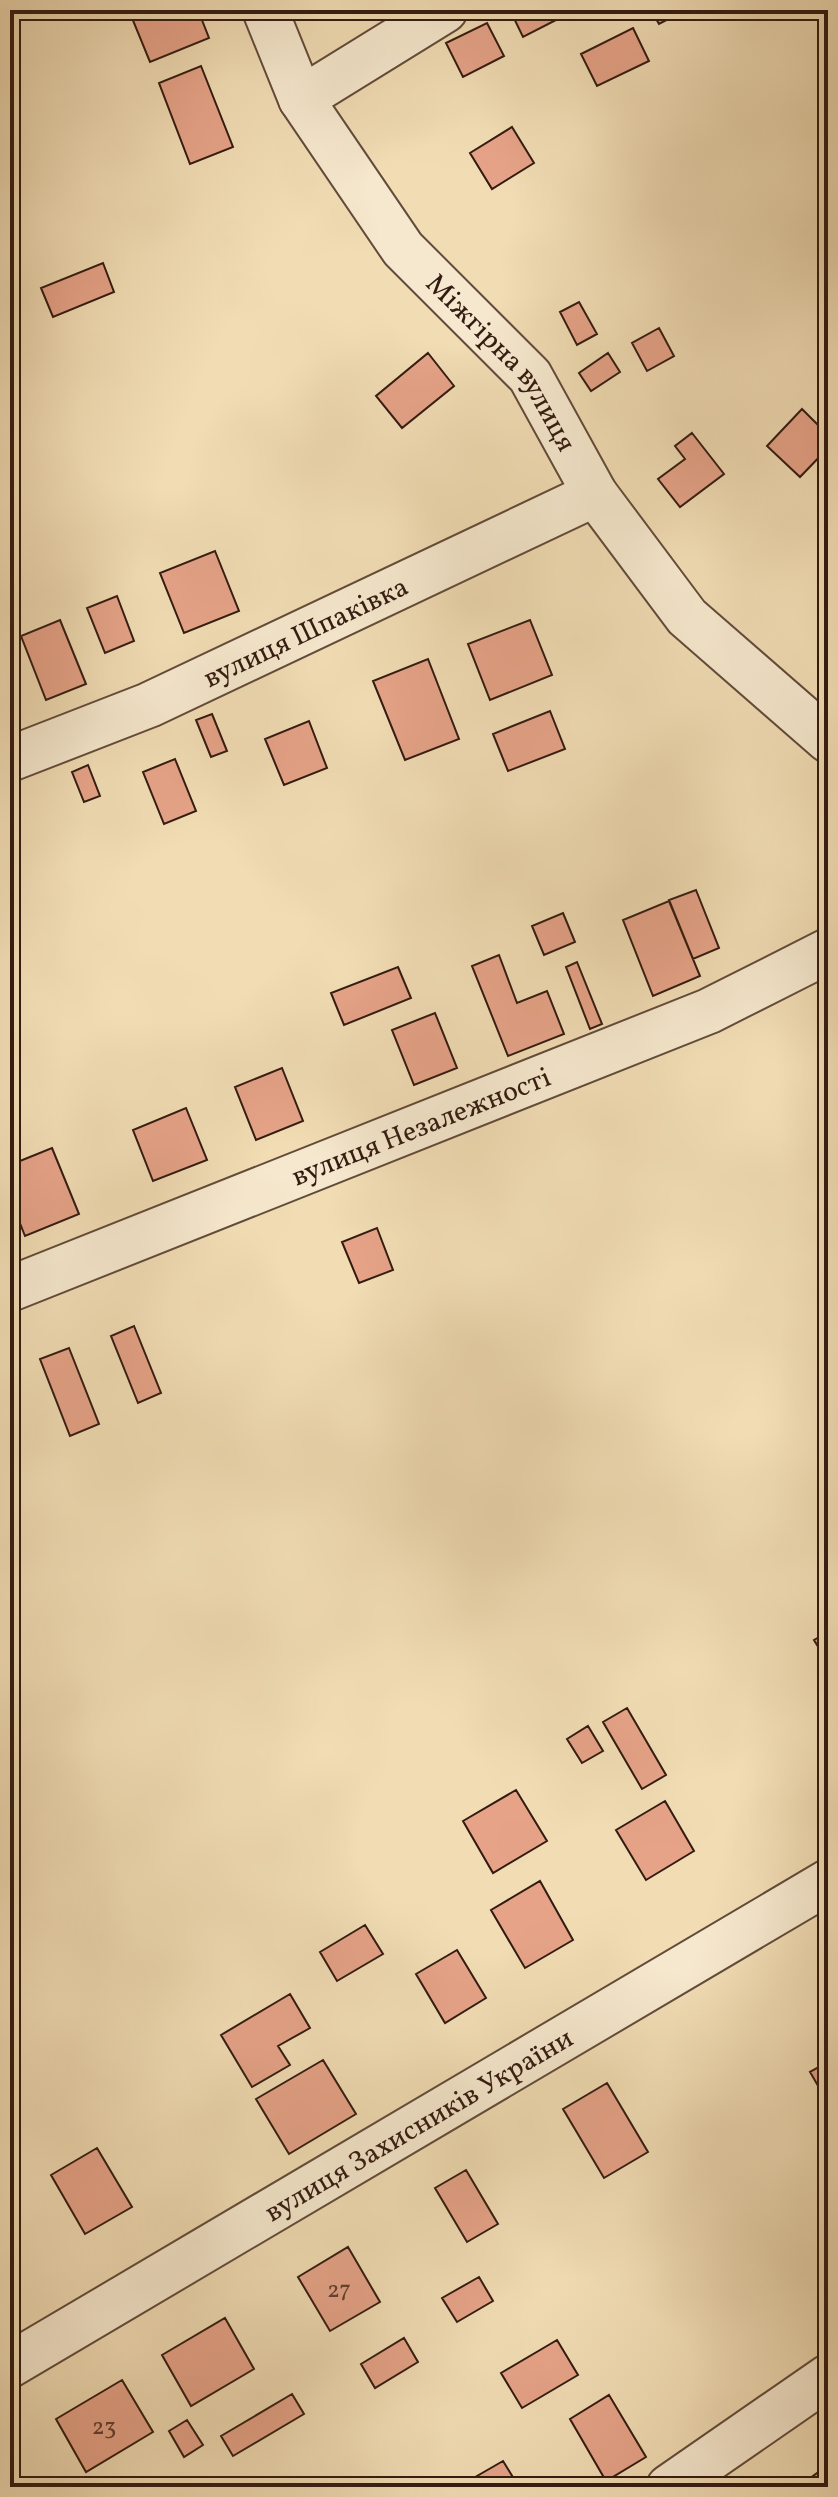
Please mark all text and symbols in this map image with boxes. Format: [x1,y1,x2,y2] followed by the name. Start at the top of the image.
[416,266,585,459] street label: Міжгірна вулиця
[198,568,415,698] street label: вулиця Шпаківка
[286,1059,557,1197] street label: вулиця Незалежності
[258,2020,581,2232] street label: вулиця Захисників України
[327,2274,351,2308] house number: 27
[92,2411,116,2445] house number: 23

